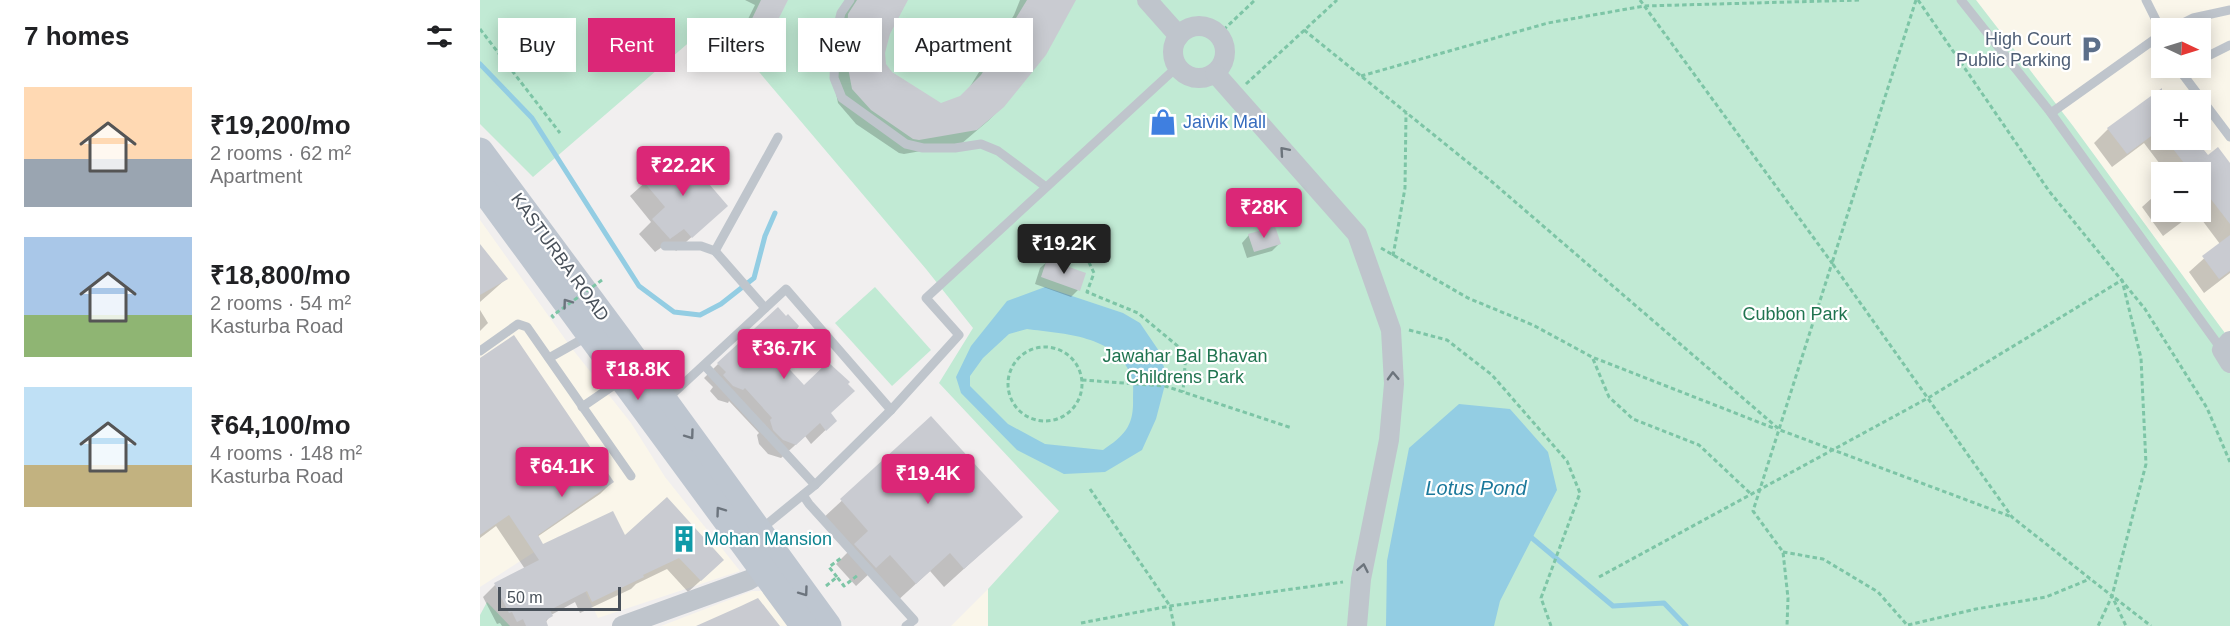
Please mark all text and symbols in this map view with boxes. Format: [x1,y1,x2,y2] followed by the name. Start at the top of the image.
[498,18,576,72] chip: Buy
[588,18,675,72] chip: Rent
[687,18,786,72] chip: Filters
[798,18,882,72] chip: New
[894,18,1033,72] chip: Apartment
[2151,18,2211,78] north arrow
[2151,18,2211,222] map controls
[423,20,456,53] icon: filters
[24,21,130,51] text: 7 homes
[1956,29,2071,70] place label: High Court Public Parking
[2076,34,2106,64] parking icon: High Court Public Parking
[2151,90,2211,150] button: +
[1148,107,1178,137] shop icon: Jaivik Mall
[210,110,351,140] text: ₹19,200/mo
[72,111,144,183] icon: home
[1183,112,1266,132] place label: Jaivik Mall
[210,142,351,164] text: 2 rooms · 62 m²
[634,146,732,197] pin: ₹22.2K
[1281,146,1292,157] one-way arrow
[651,154,715,176] text: ₹22.2K
[2151,162,2211,222] button: −
[210,165,302,187] text: Apartment
[1228,188,1300,239] pin: ₹28K
[507,189,613,325] street label: KASTURBA ROAD
[1240,196,1288,218] text: ₹28K
[1015,224,1113,275] pin: ₹19.2K
[1032,232,1096,254] text: ₹19.2K
[210,260,351,290] text: ₹18,800/mo
[72,261,144,333] icon: home
[210,292,351,314] text: 2 rooms · 54 m²
[563,298,574,309] one-way arrow
[1742,304,1849,324] park label: Cubbon Park
[210,315,343,337] text: Kasturba Road
[735,329,833,380] pin: ₹36.7K
[752,337,816,359] text: ₹36.7K
[1102,346,1268,387] park label: Jawahar Bal Bhavan Childrens Park
[589,350,687,401] pin: ₹18.8K
[606,358,670,380] text: ₹18.8K
[1387,371,1399,380] one-way arrow
[210,410,351,440] text: ₹64,100/mo
[72,411,144,483] icon: home
[683,428,694,439] one-way arrow
[210,442,362,464] text: 4 rooms · 148 m²
[513,447,611,498] pin: ₹64.1K
[879,454,977,505] pin: ₹19.4K
[530,455,594,477] text: ₹64.1K
[896,462,960,484] text: ₹19.4K
[210,465,343,487] text: Kasturba Road
[1425,477,1527,499] water label: Lotus Pond
[716,507,727,518] one-way arrow
[669,524,699,554] building icon: Mohan Mansion
[704,529,832,549] place label: Mohan Mansion
[1356,563,1369,573] one-way arrow
[498,584,621,612] scale bar
[797,586,808,597] one-way arrow
[507,589,543,606] text: 50 m

